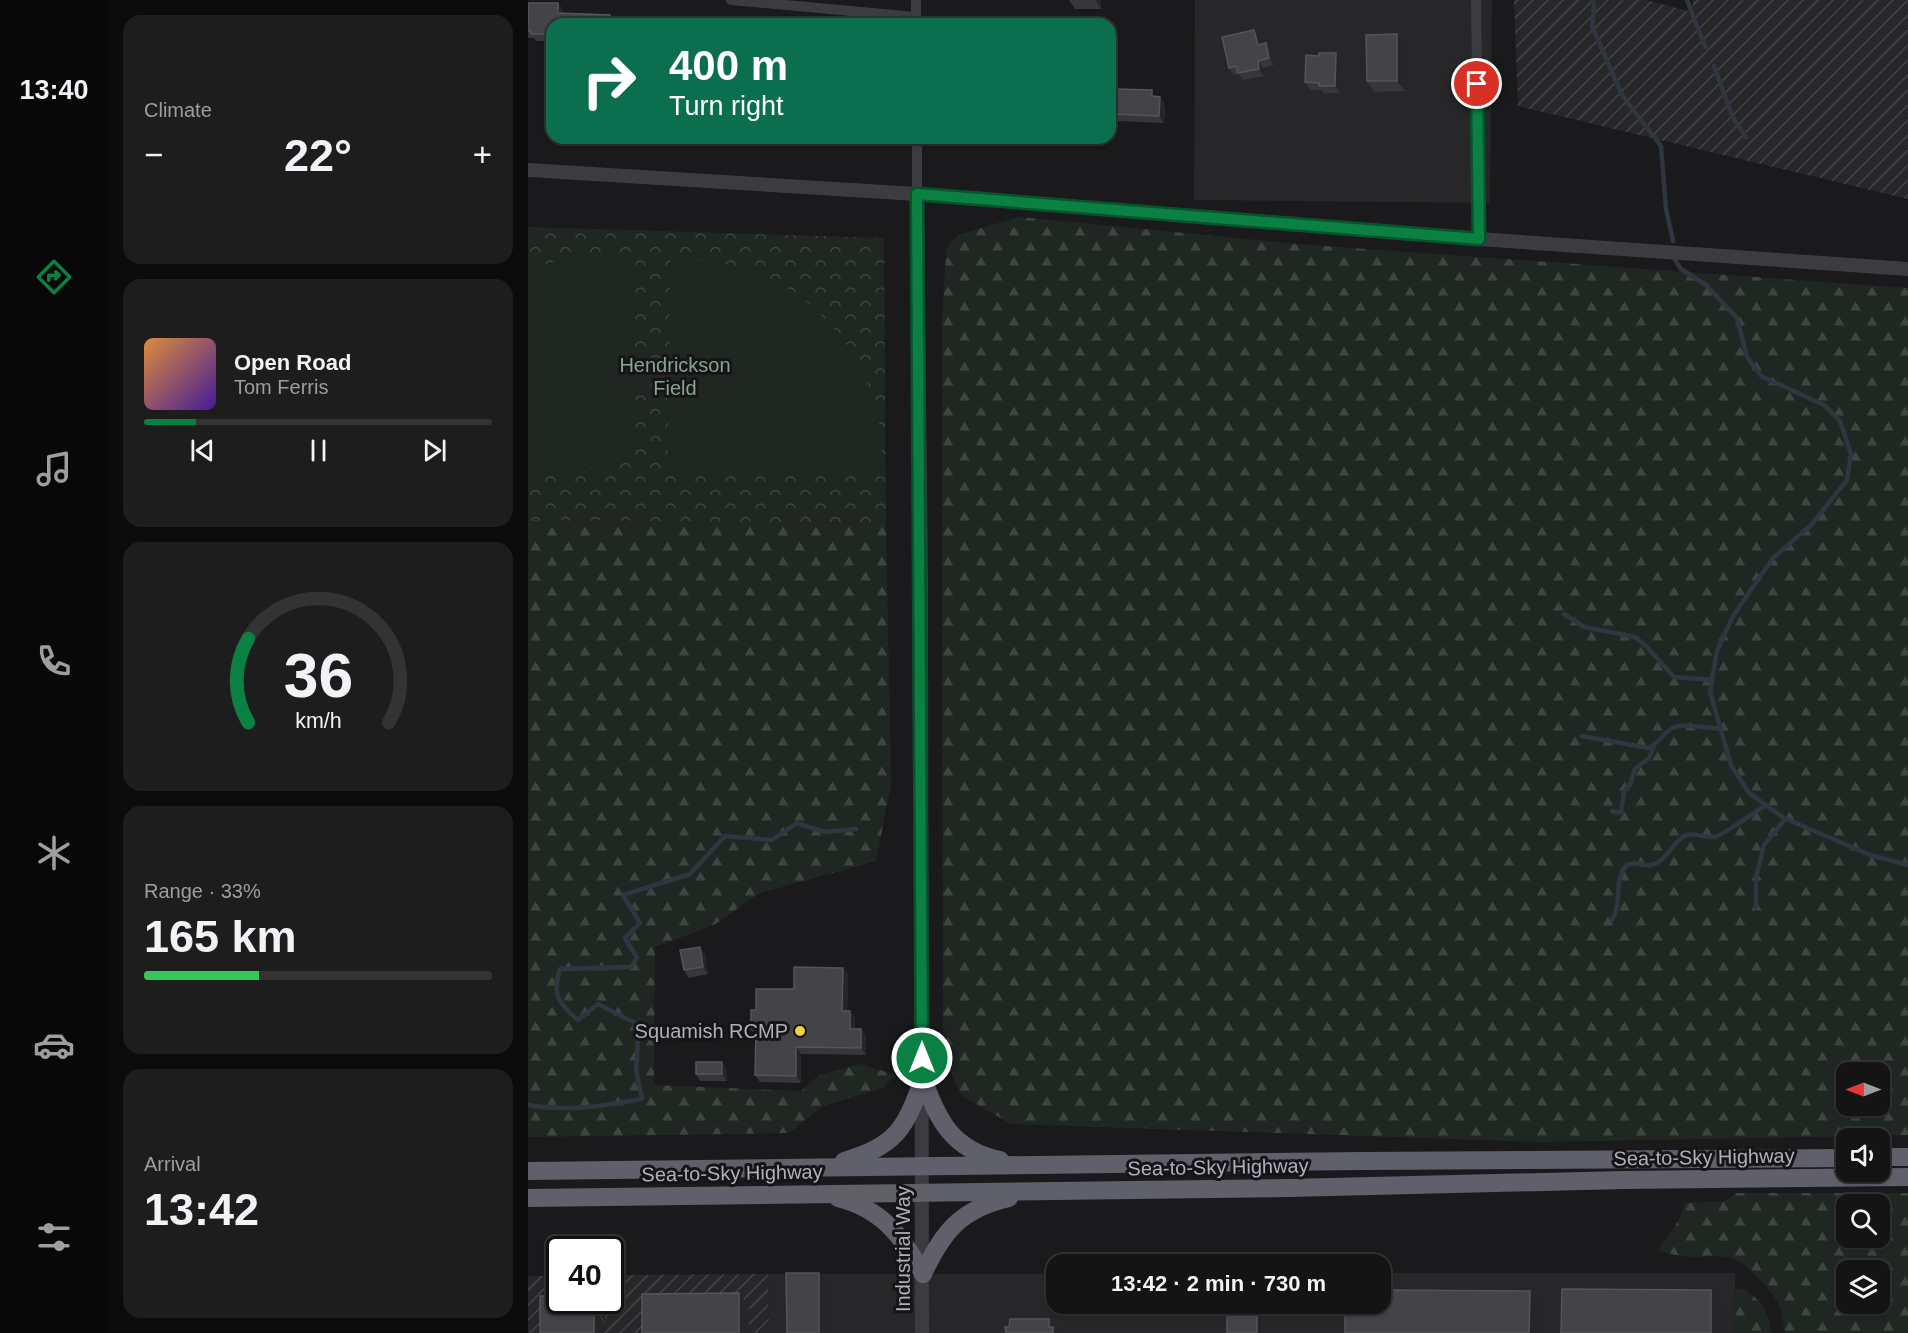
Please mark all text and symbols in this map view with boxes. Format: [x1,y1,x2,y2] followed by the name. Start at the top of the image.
[570,42,648,120] icon: right
[669,42,788,89] text: 400 m
[1451,58,1502,109] pin
[1460,67,1493,100] icon: arrive
[19,75,89,105] text: 13:40
[669,91,784,121] text: Turn right
[144,99,212,121] text: Climate
[284,130,352,181] text: 22°
[144,136,163,173] text: −
[473,136,492,173] text: +
[33,256,75,298] icon: directions
[234,350,351,375] text: Open Road
[619,354,731,399] park label: Hendrickson Field
[234,376,328,398] text: Tom Ferris
[186,434,219,467] icon: previous
[302,434,335,467] icon: pause
[418,434,451,467] icon: next
[33,448,75,490] icon: music
[33,640,75,682] icon: phone
[283,642,353,711] text: 36
[295,710,341,734] text: km/h
[33,832,75,874] icon: climate
[144,880,261,902] text: Range · 33%
[144,911,297,962] text: 165 km
[635,1020,788,1042] place label: Squamish RCMP
[33,1024,75,1066] icon: car
[793,1024,807,1038] marker: Squamish RCMP
[890,1026,954,1090] position arrow
[1836,1062,1890,1116] north arrow
[1836,1062,1890,1314] map controls
[1836,1128,1890,1182] button: sound
[1613,1144,1795,1170] street label: Sea-to-Sky Highway
[144,1153,201,1175] text: Arrival
[1127,1154,1309,1180] street label: Sea-to-Sky Highway
[641,1160,823,1186] street label: Sea-to-Sky Highway
[144,1184,259,1235] text: 13:42
[892,1186,914,1312] street label: Industrial Way
[1836,1194,1890,1248] button: search
[33,1216,75,1258] icon: filters
[546,1236,624,1314] speed limit sign: 40
[1836,1260,1890,1314] button: layers
[1111,1271,1326,1296] text: 13:42 · 2 min · 730 m

